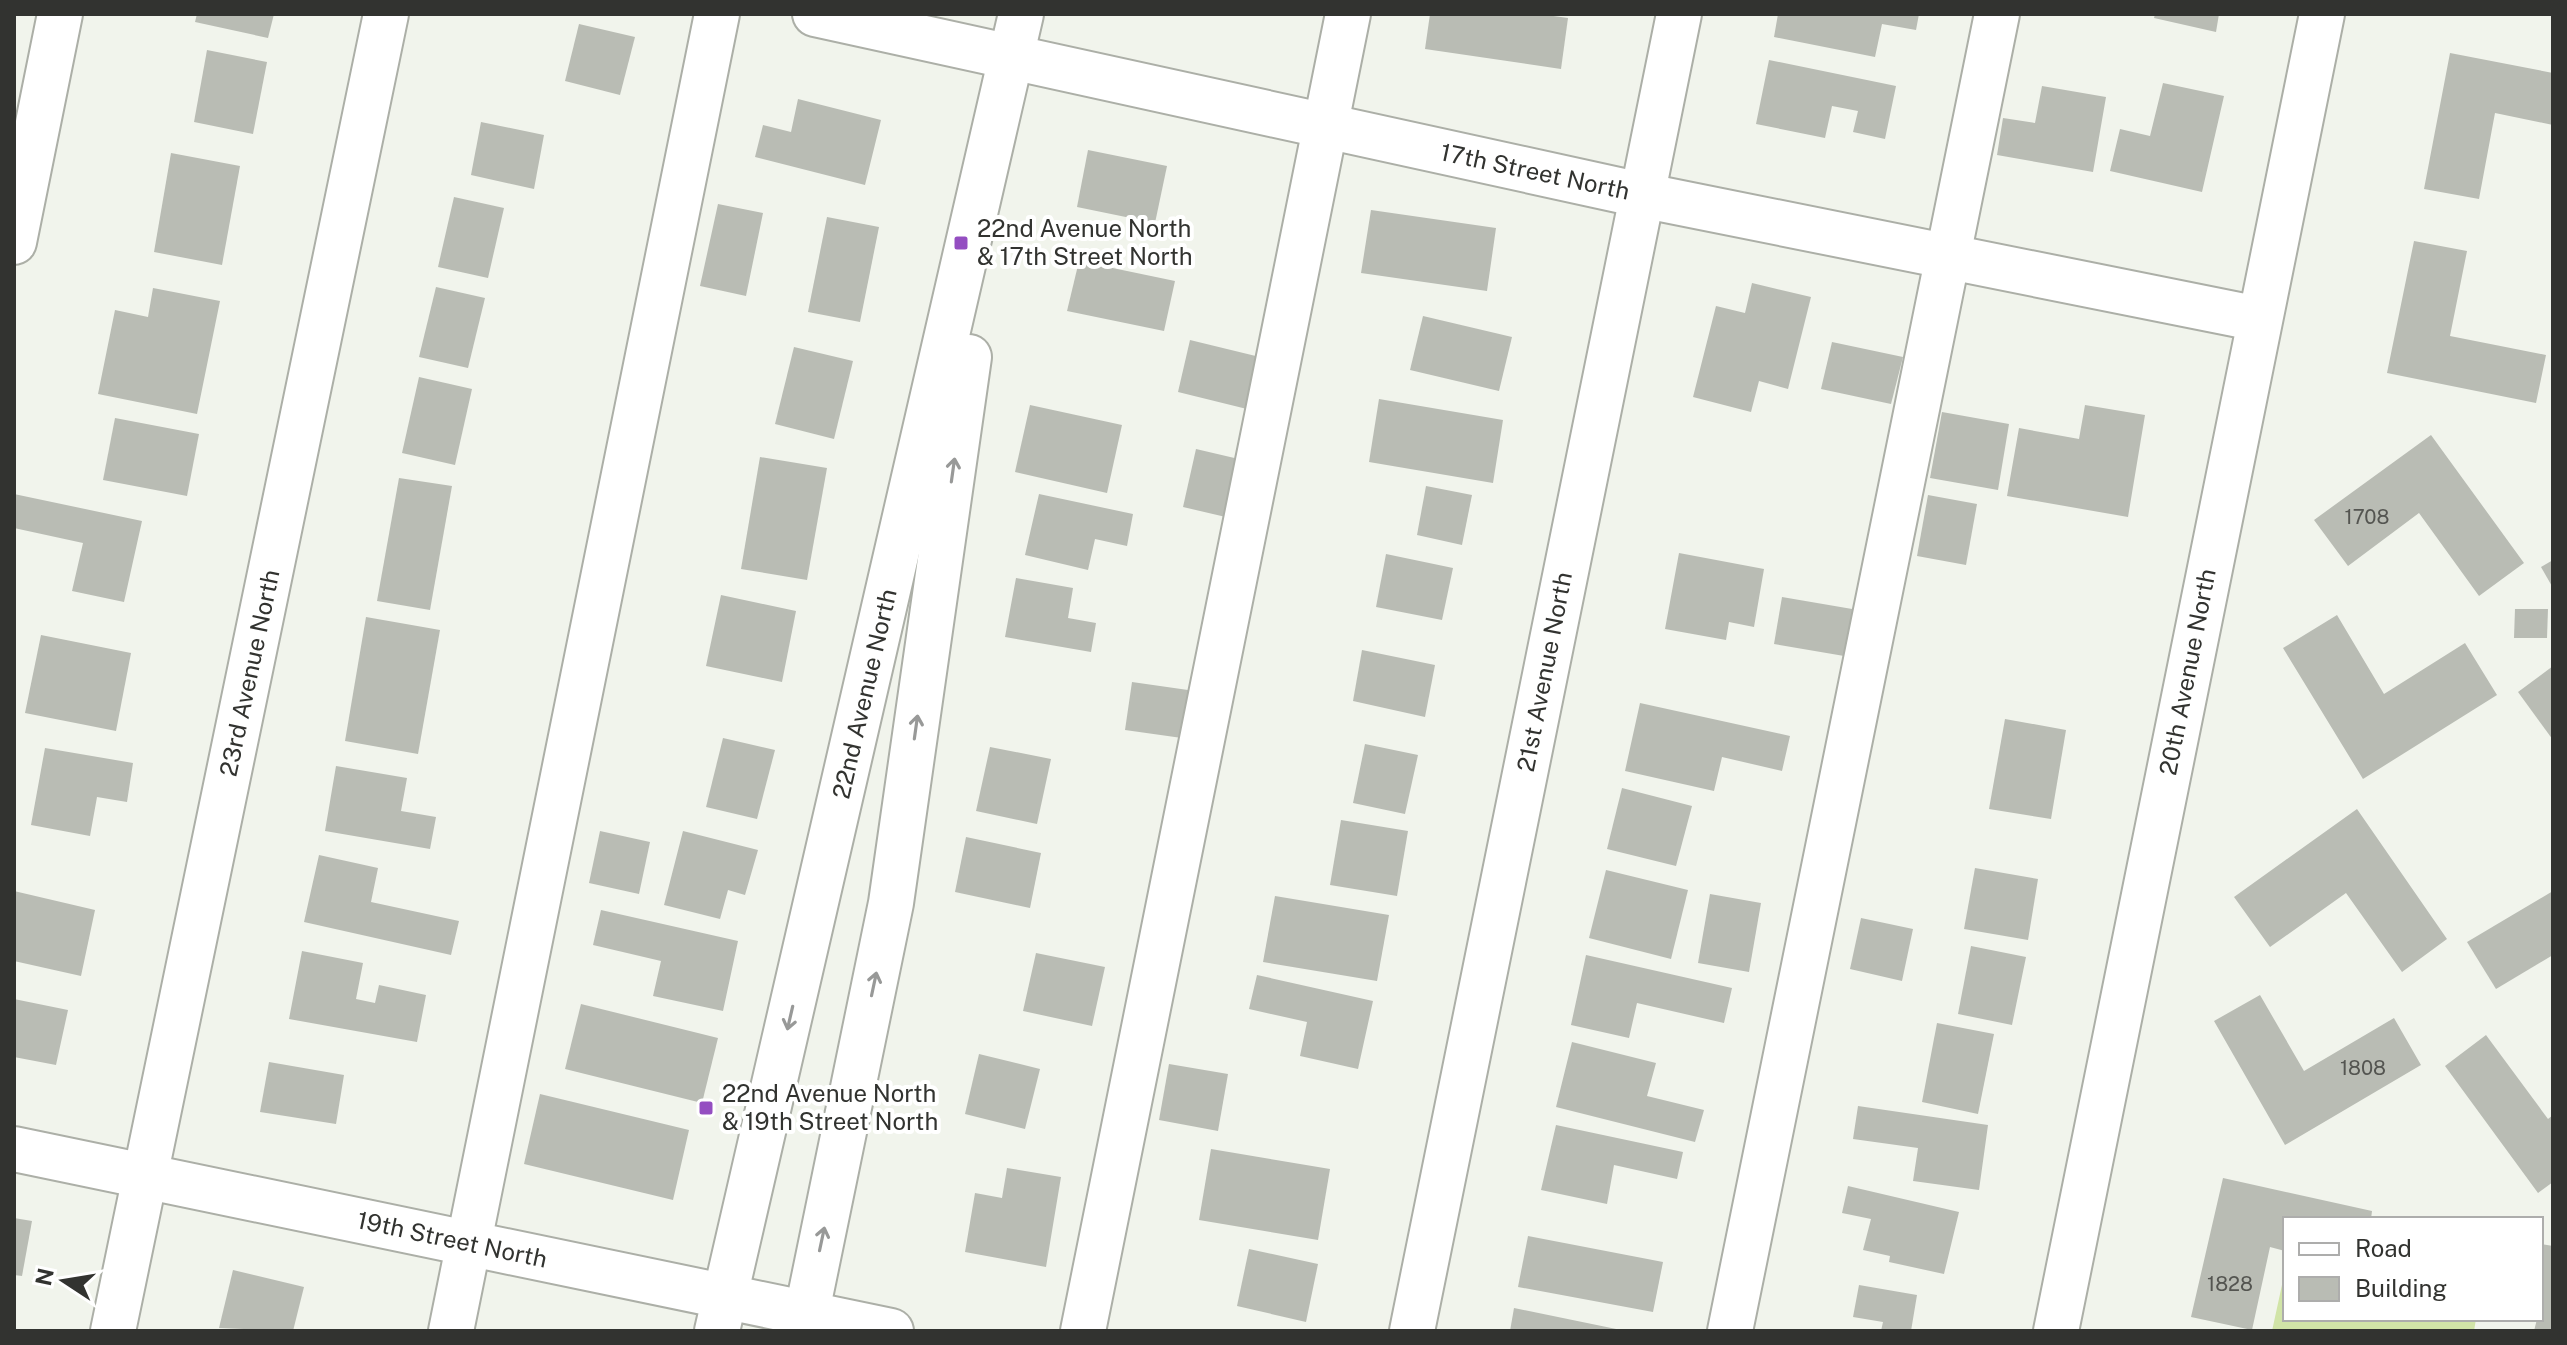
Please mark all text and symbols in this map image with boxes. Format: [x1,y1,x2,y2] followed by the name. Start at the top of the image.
[1438,137,1632,205] street label: 17th Street North
[977,214,1193,270] place label: 22nd Avenue North & 17th Street North
[952,234,970,252] marker: 22nd Avenue North & 17th Street North
[946,458,961,483] one-way arrow
[2345,505,2389,529] house number: 1708
[2153,566,2221,777] street label: 20th Avenue North
[213,567,285,779] street label: 23rd Avenue North
[1511,570,1577,774] street label: 21st Avenue North
[826,586,902,801] street label: 22nd Avenue North
[909,715,924,741] one-way arrow
[867,972,882,997] one-way arrow
[781,1004,796,1030] one-way arrow
[2340,1056,2386,1080] house number: 1808
[722,1079,938,1135] place label: 22nd Avenue North & 19th Street North
[697,1099,715,1117] marker: 22nd Avenue North & 19th Street North
[355,1205,550,1273] street label: 19th Street North
[2283,1217,2543,1321] legend
[815,1226,830,1252] one-way arrow
[2355,1234,2412,1262] text: Road
[24,1241,104,1321] north arrow
[30,1266,59,1288] text: N
[2207,1272,2253,1296] house number: 1828
[2355,1274,2447,1302] text: Building

